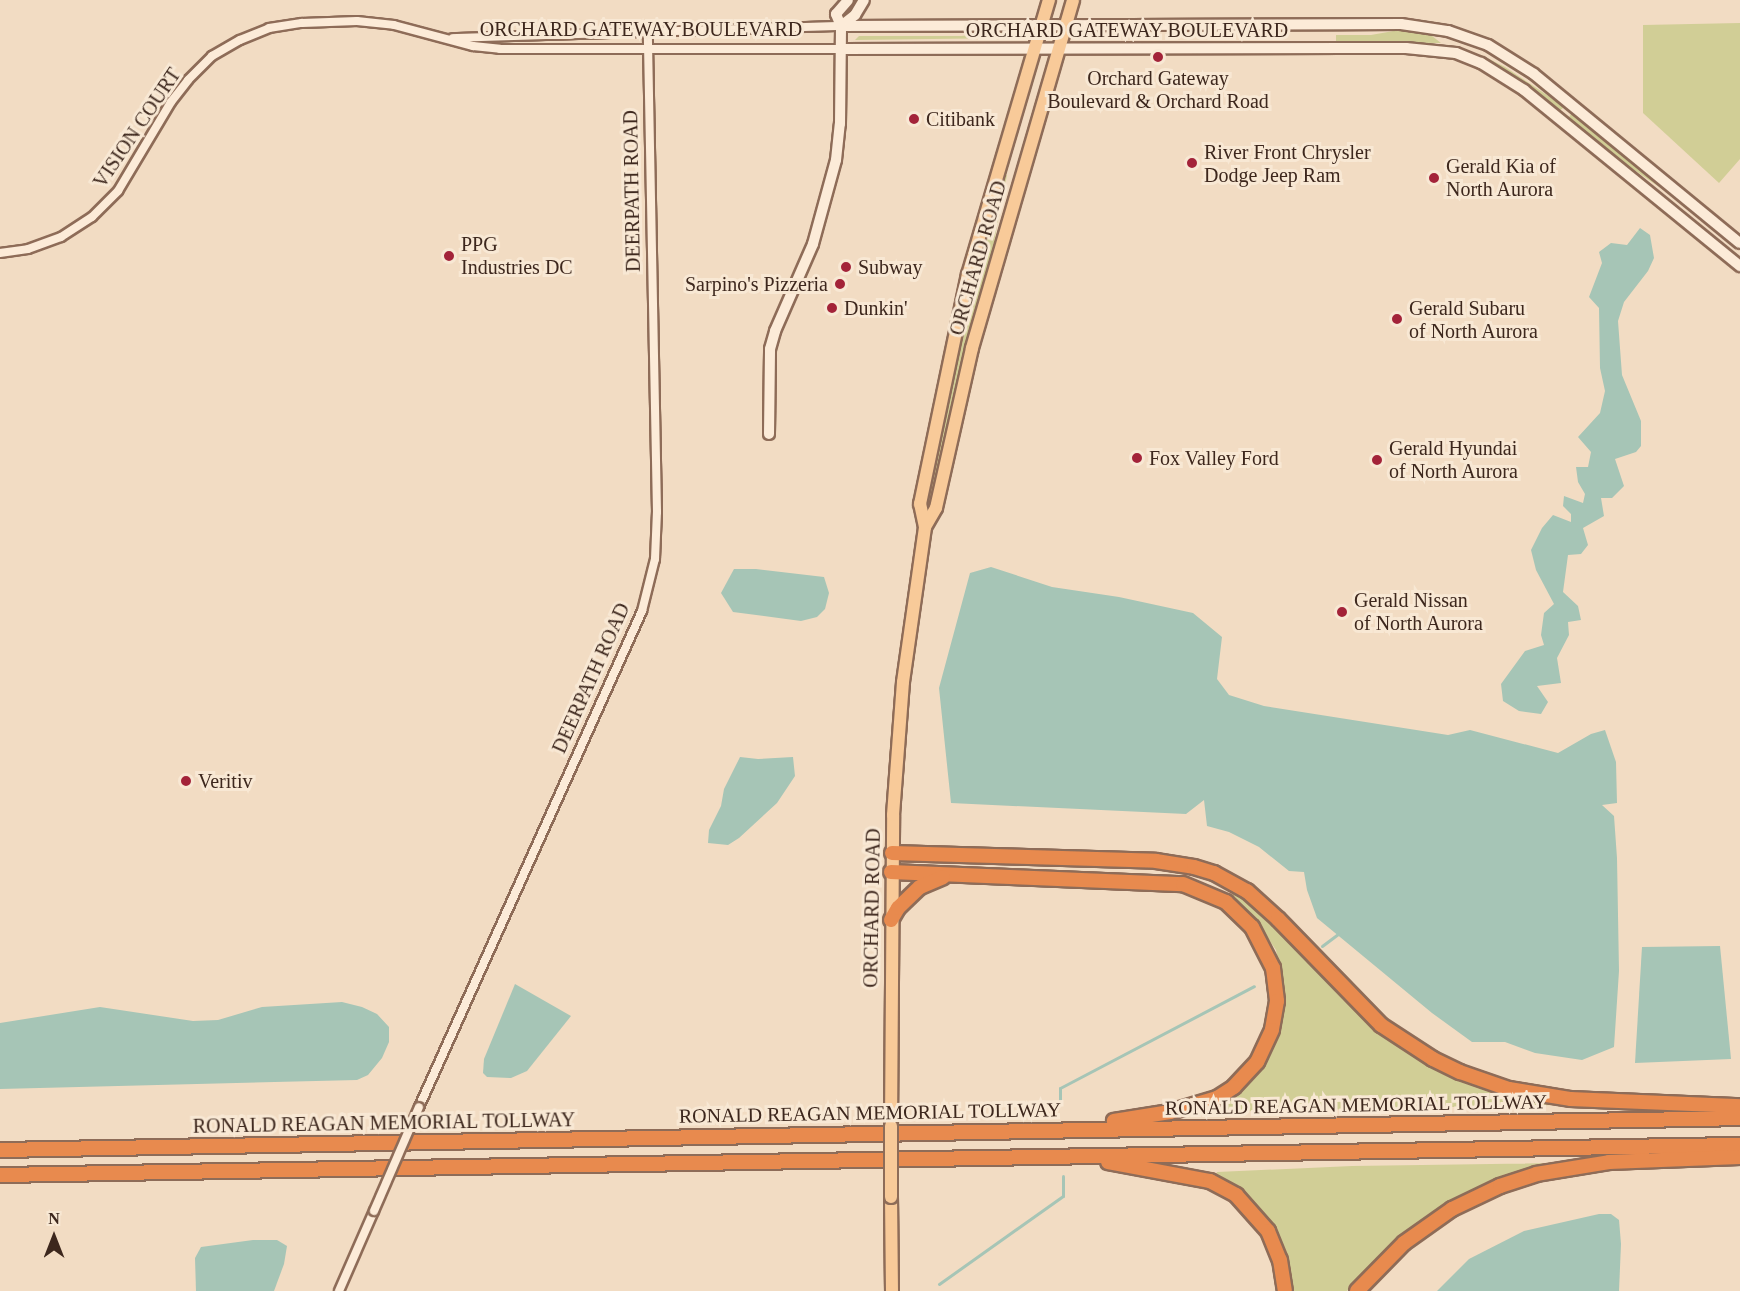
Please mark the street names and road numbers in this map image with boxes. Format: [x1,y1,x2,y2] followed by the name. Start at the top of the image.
[479,17,803,41] street label: ORCHARD GATEWAY BOULEVARD
[965,18,1289,42] street label: ORCHARD GATEWAY BOULEVARD
[88,64,186,192] street label: VISION COURT
[619,110,645,272] street label: DEERPATH ROAD
[944,178,1012,338] street label: ORCHARD ROAD
[547,599,635,757] street label: DEERPATH ROAD
[859,828,885,988] street label: ORCHARD ROAD
[1164,1090,1548,1120] street label: RONALD REAGAN MEMORIAL TOLLWAY
[678,1098,1062,1128] street label: RONALD REAGAN MEMORIAL TOLLWAY
[192,1108,576,1138] street label: RONALD REAGAN MEMORIAL TOLLWAY

